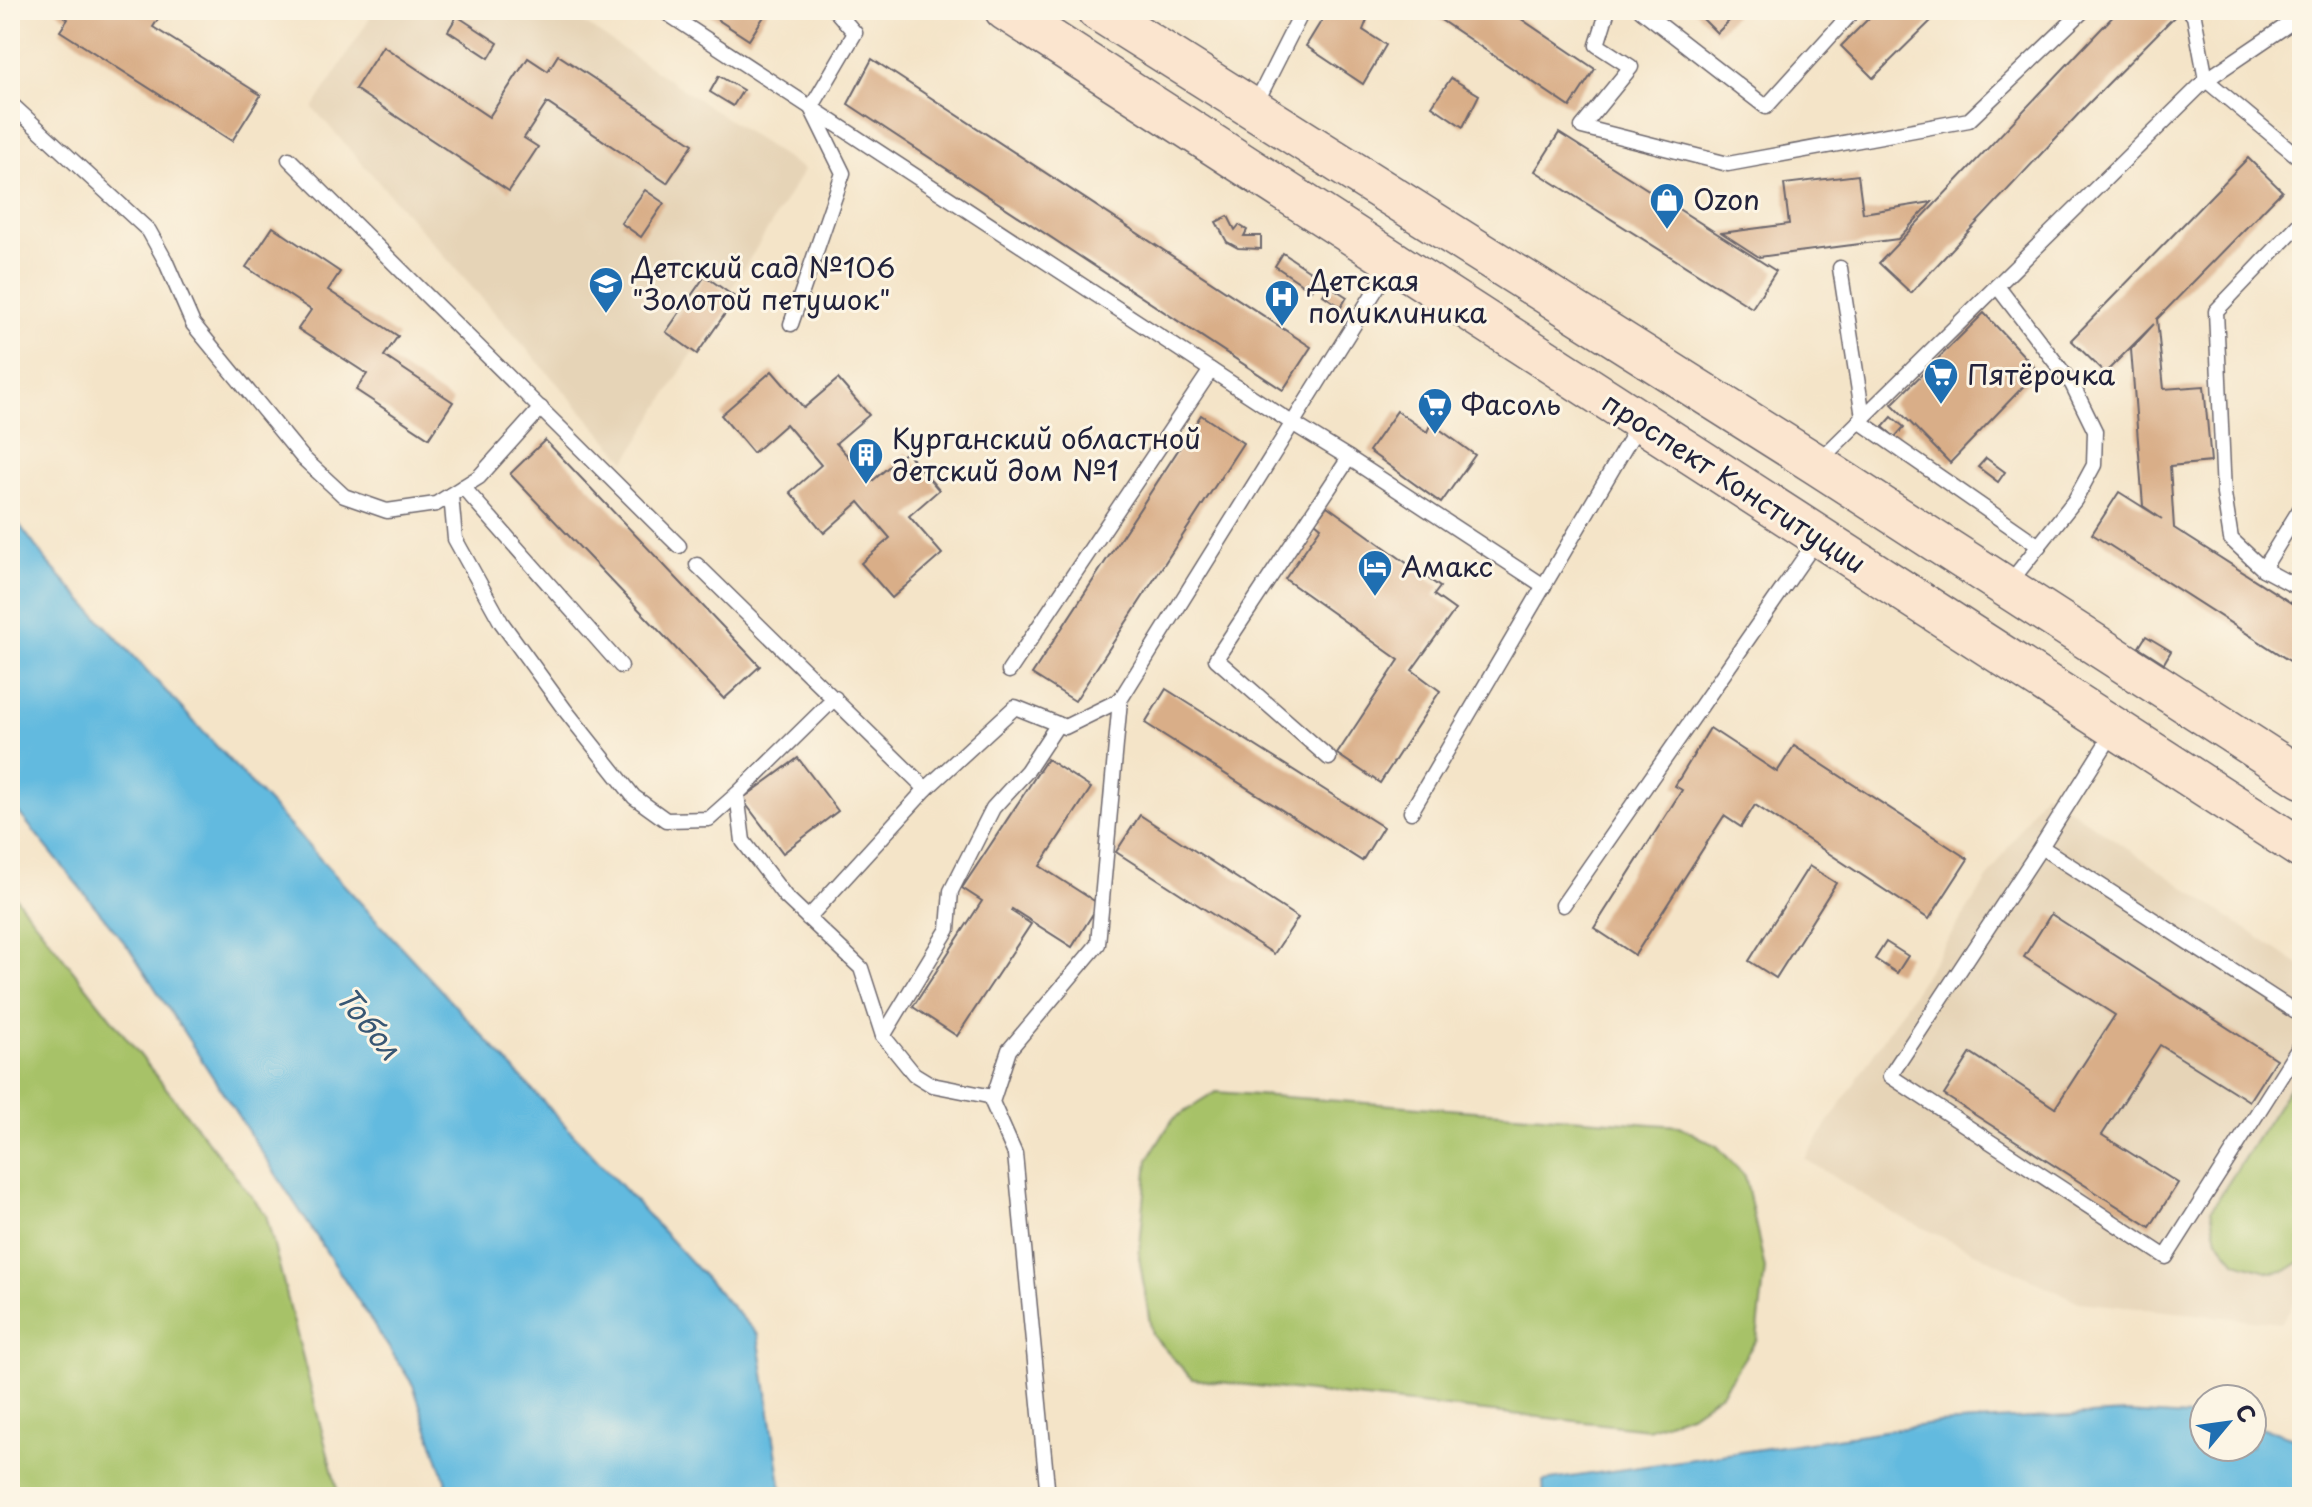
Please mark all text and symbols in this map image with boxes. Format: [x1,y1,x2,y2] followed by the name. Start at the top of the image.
[1693,177,1760,220] place label: Ozon
[1648,181,1686,231] shop icon: Ozon
[631,245,895,320] place label: Детский сад №106 "Золотой петушок"
[1307,258,1487,333] place label: Детская поликлиника
[587,265,625,315] school or university icon: Детский сад №106 "Золотой петушок"
[1263,278,1301,328] hospital icon: Детская поликлиника
[1967,352,2116,395] place label: Пятёрочка
[1922,356,1960,406] supermarket icon: Пятёрочка
[1594,380,1875,583] street label: проспект Конституции
[1461,382,1561,425] place label: Фасоль
[1416,386,1454,436] supermarket icon: Фасоль
[892,416,1201,491] place label: Курганский областной детский дом №1
[847,436,885,486] building icon: Курганский областной детский дом №1
[1401,544,1493,587] place label: Амакс
[1356,548,1394,598] hotel icon: Амакс
[327,977,413,1068] water label: Тобол
[2188,1383,2268,1463] north arrow
[2228,1397,2265,1428] text: С

